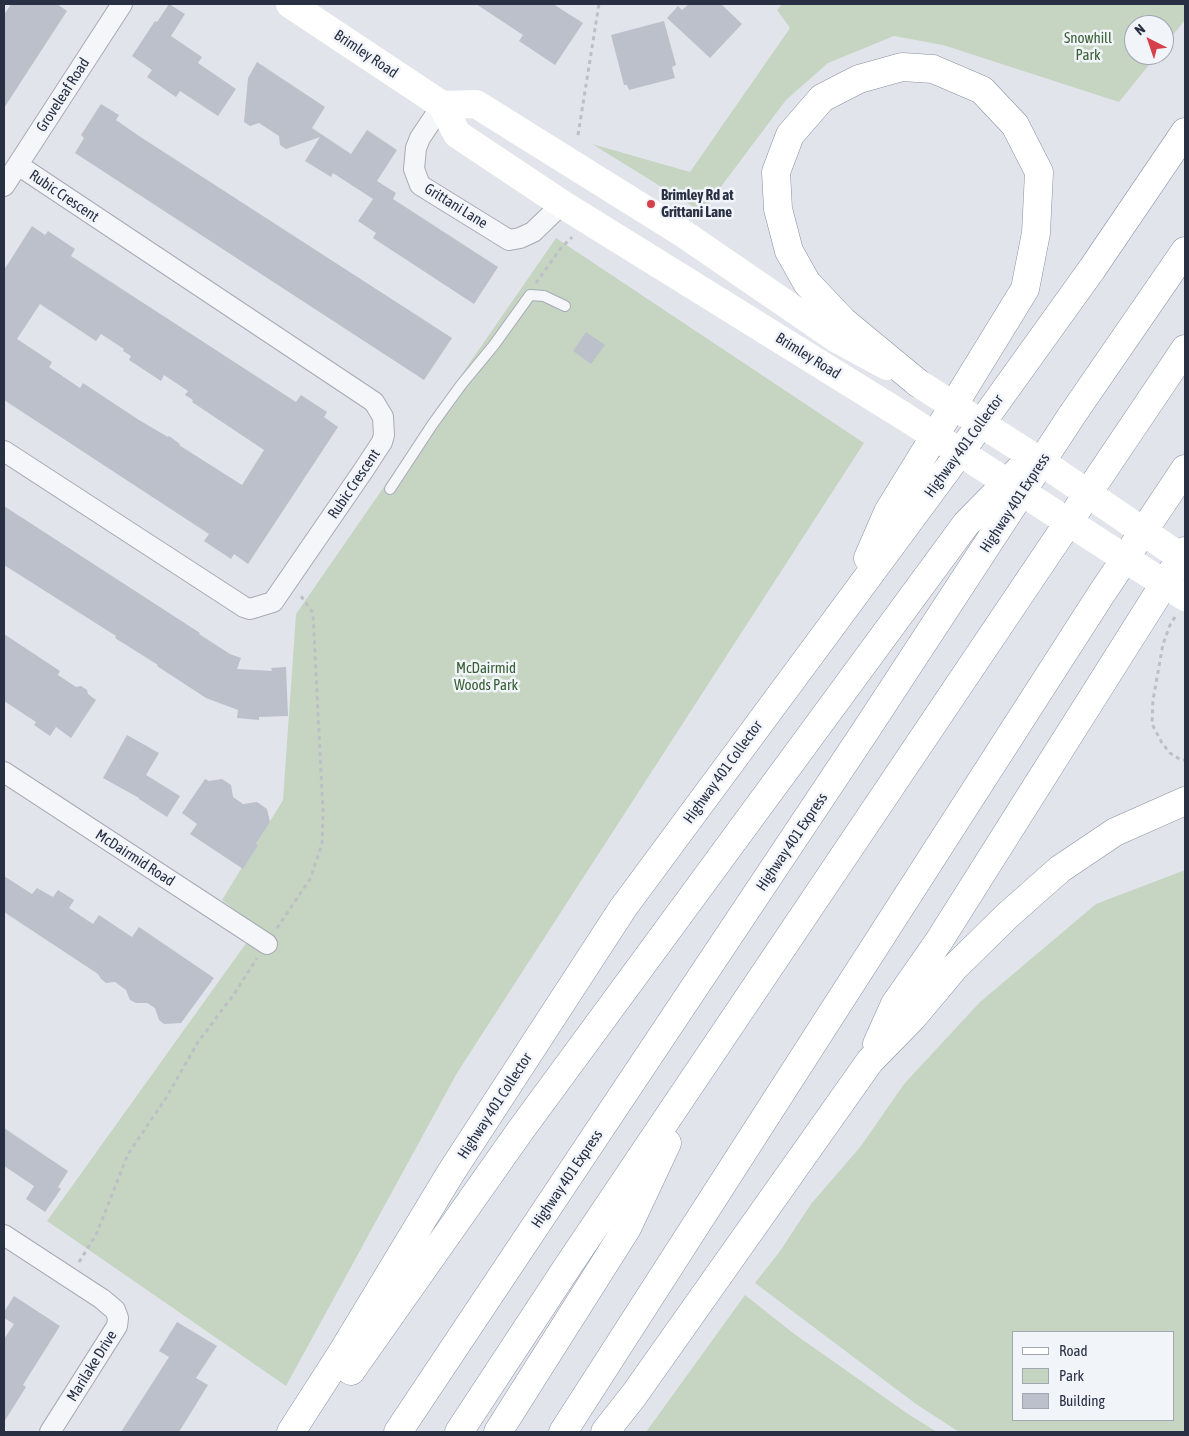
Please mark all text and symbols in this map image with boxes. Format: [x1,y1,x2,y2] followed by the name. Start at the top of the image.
[1124,15,1174,65] north arrow
[1131,21,1148,38] text: N
[331,26,401,82] street label: Brimley Road
[1064,29,1112,64] park label: Snowhill Park
[32,55,94,135] street label: Groveleaf Road
[26,166,102,226] street label: Rubic Crescent
[421,180,491,232] street label: Grittani Lane
[661,186,733,221] place label: Brimley Rd at Grittani Lane
[645,198,657,210] marker: Brimley Rd at Grittani Lane
[772,329,844,383] street label: Brimley Road
[921,391,1007,501] street label: Highway 401 Collector
[324,446,384,522] street label: Rubic Crescent
[976,450,1054,556] street label: Highway 401 Express
[454,659,518,694] park label: McDairmid Woods Park
[680,717,766,827] street label: Highway 401 Collector
[753,790,831,894] street label: Highway 401 Express
[92,826,178,890] street label: McDairmid Road
[454,1050,536,1162] street label: Highway 401 Collector
[528,1127,606,1231] street label: Highway 401 Express
[63,1327,121,1405] street label: Marilake Drive
[1012,1331,1174,1421] legend
[1059,1342,1088,1359] text: Road
[1059,1367,1084,1384] text: Park
[1059,1392,1105,1409] text: Building

